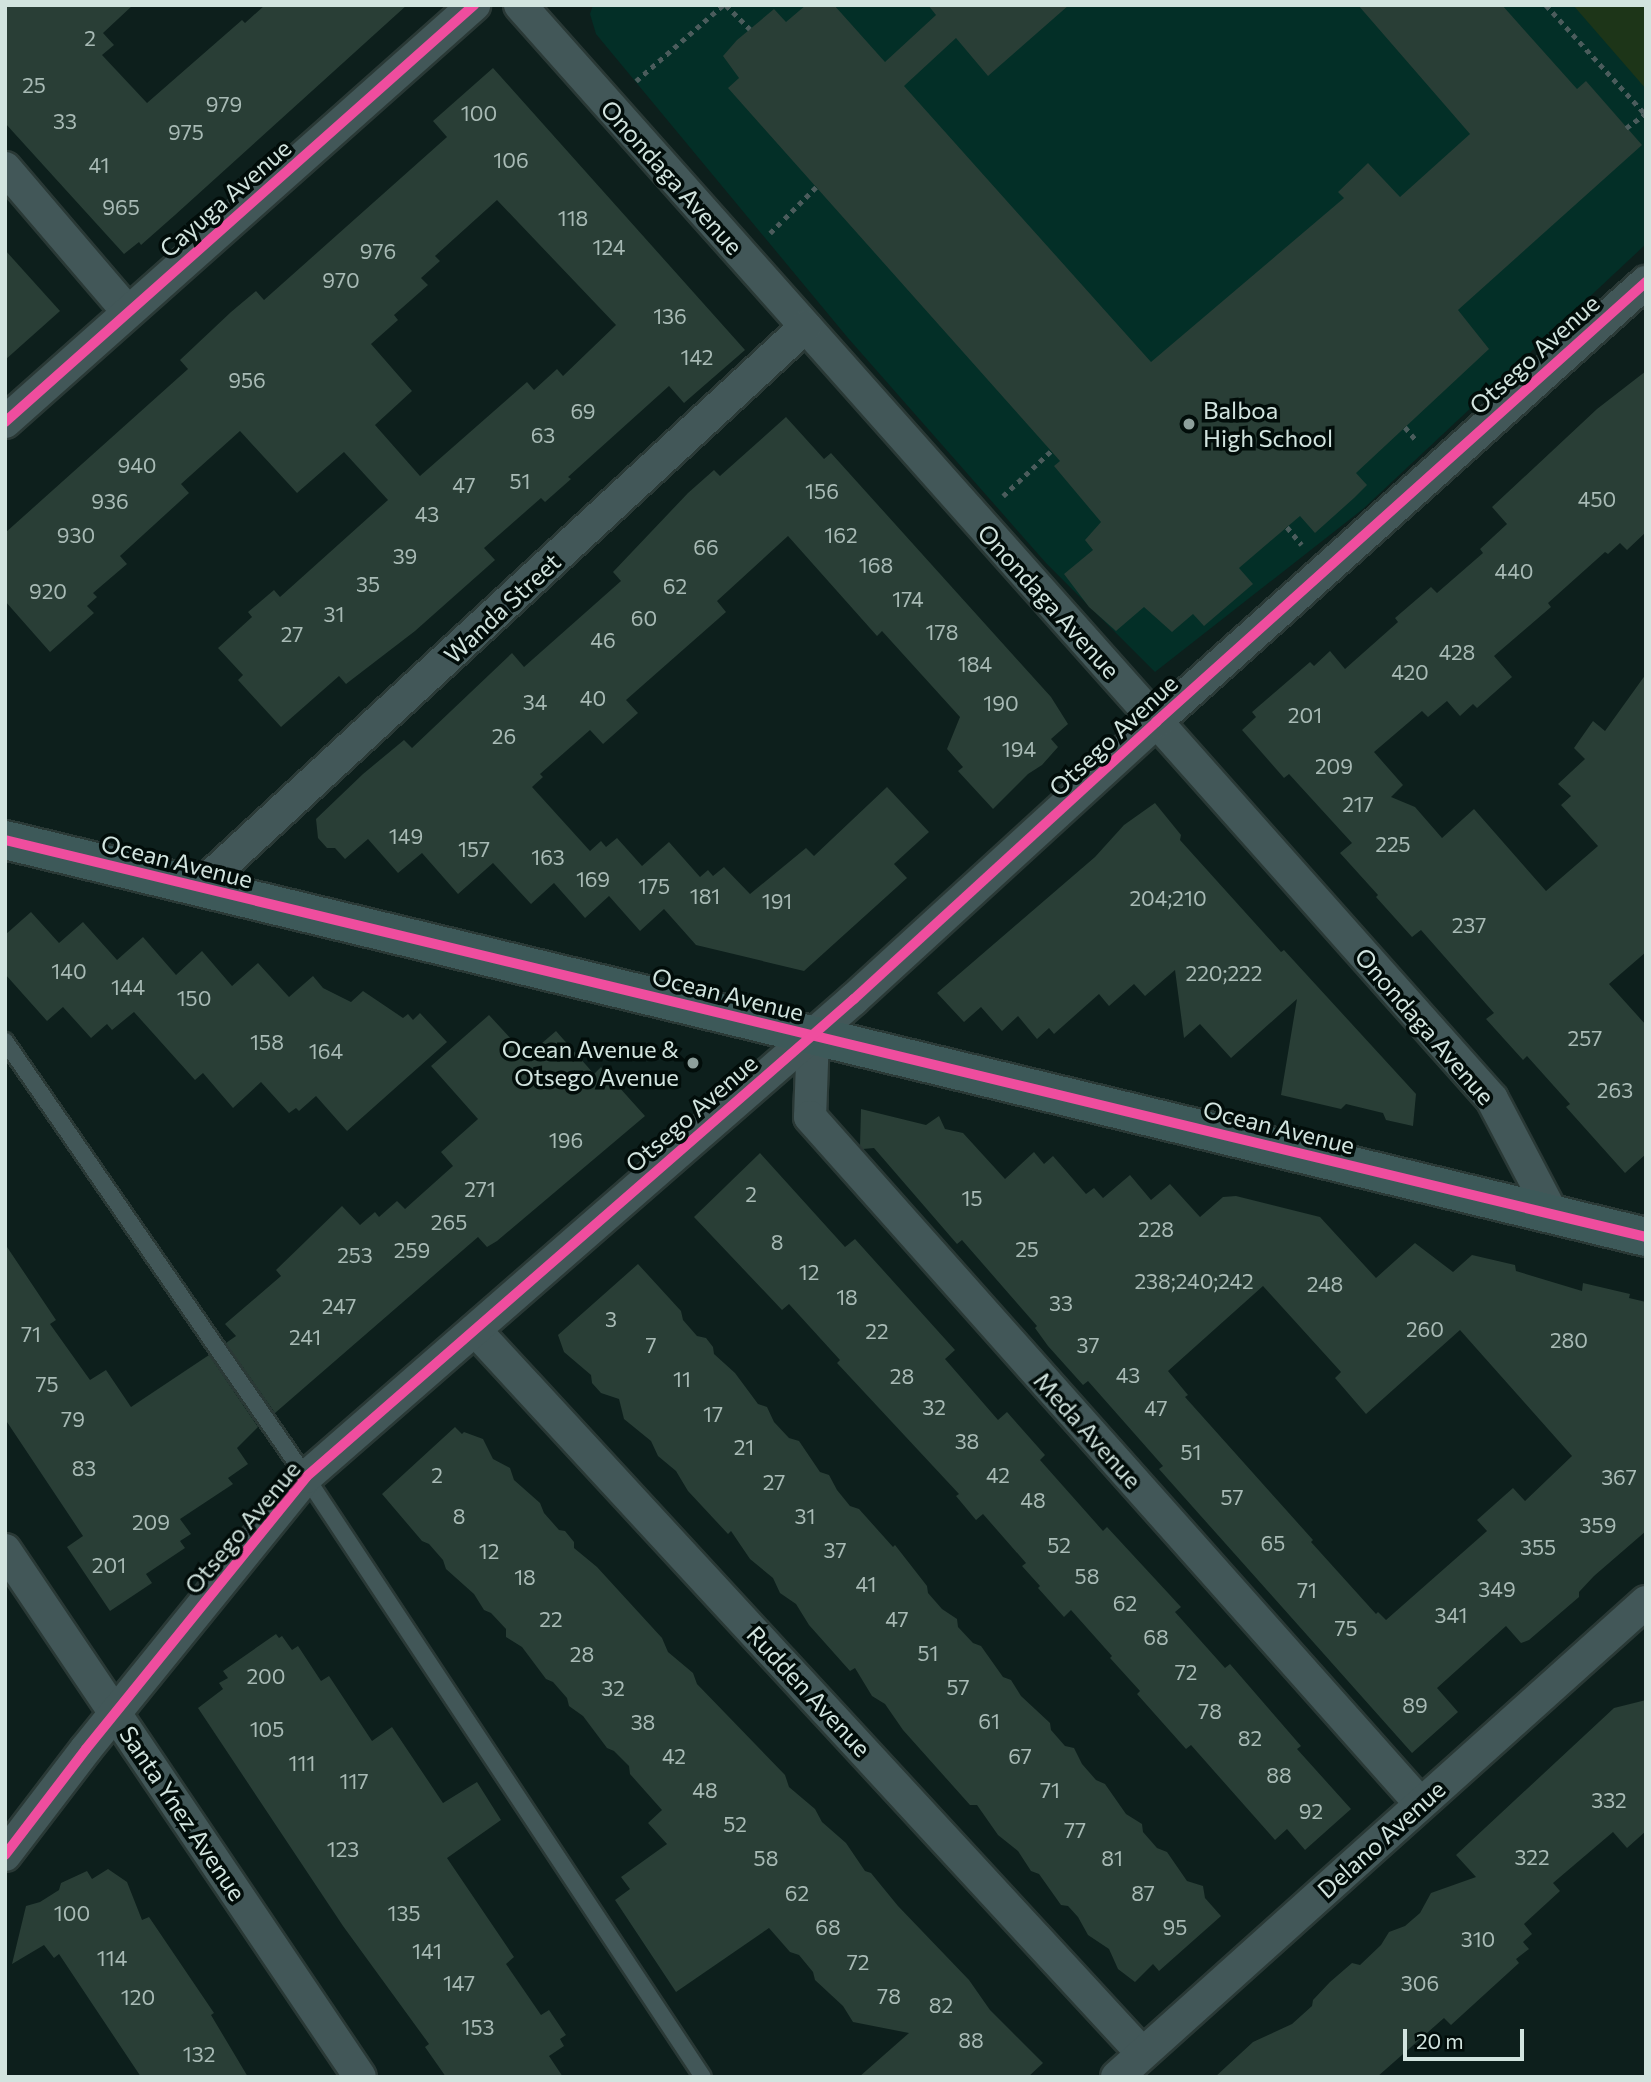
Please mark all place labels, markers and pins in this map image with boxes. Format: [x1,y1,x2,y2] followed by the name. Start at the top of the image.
[1203,396,1333,452] place label: Balboa High School
[1181,416,1197,432] marker: Balboa High School
[502,1035,679,1091] place label: Ocean Avenue & Otsego Avenue
[685,1055,701,1071] marker: Ocean Avenue & Otsego Avenue

